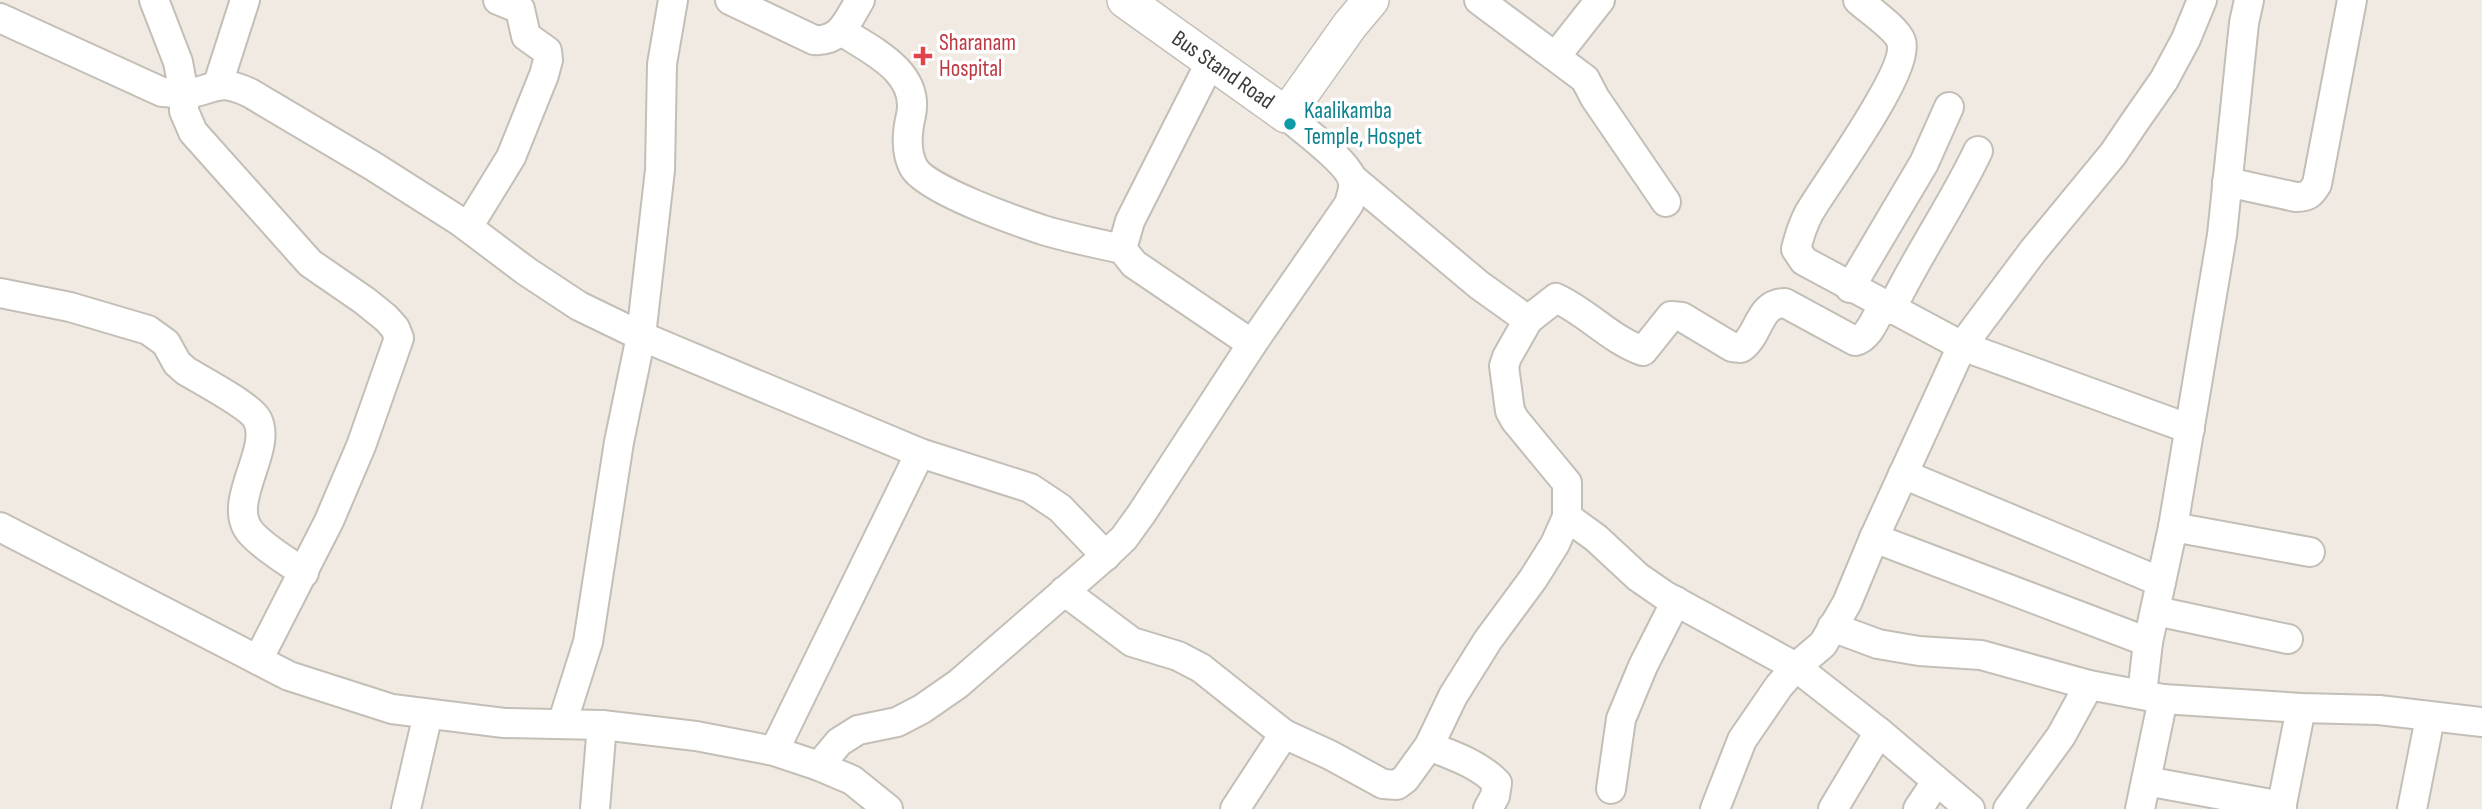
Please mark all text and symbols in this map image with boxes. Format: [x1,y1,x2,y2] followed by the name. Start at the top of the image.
[1166,24,1280,116] street label: Bus Stand Road
[939,29,1016,83] place label: Sharanam Hospital
[913,46,933,66] marker: Sharanam Hospital
[1304,97,1422,151] place label: Kaalikamba Temple, Hospet
[1282,116,1298,132] marker: Kaalikamba Temple, Hospet

